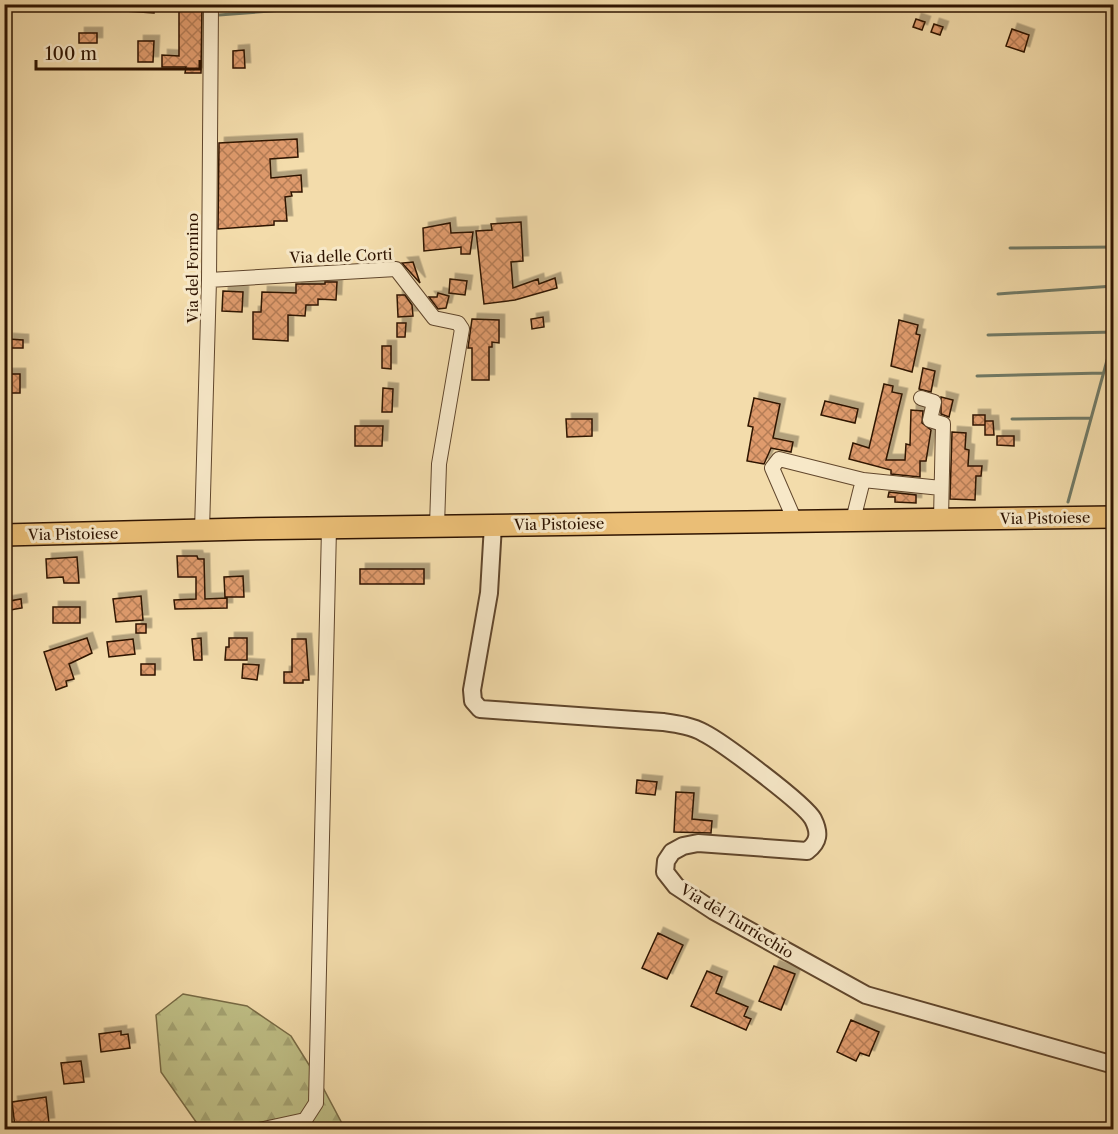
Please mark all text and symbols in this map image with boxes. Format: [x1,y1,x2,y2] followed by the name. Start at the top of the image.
[36,33,200,71] scale bar
[45,43,97,65] text: 100 m
[183,213,202,324] street label: Via del Fornino
[288,245,393,267] street label: Via delle Corti
[999,508,1090,528] street label: Via Pistoiese
[513,514,604,534] street label: Via Pistoiese
[27,524,118,544] street label: Via Pistoiese
[676,879,797,962] street label: Via del Turricchio

